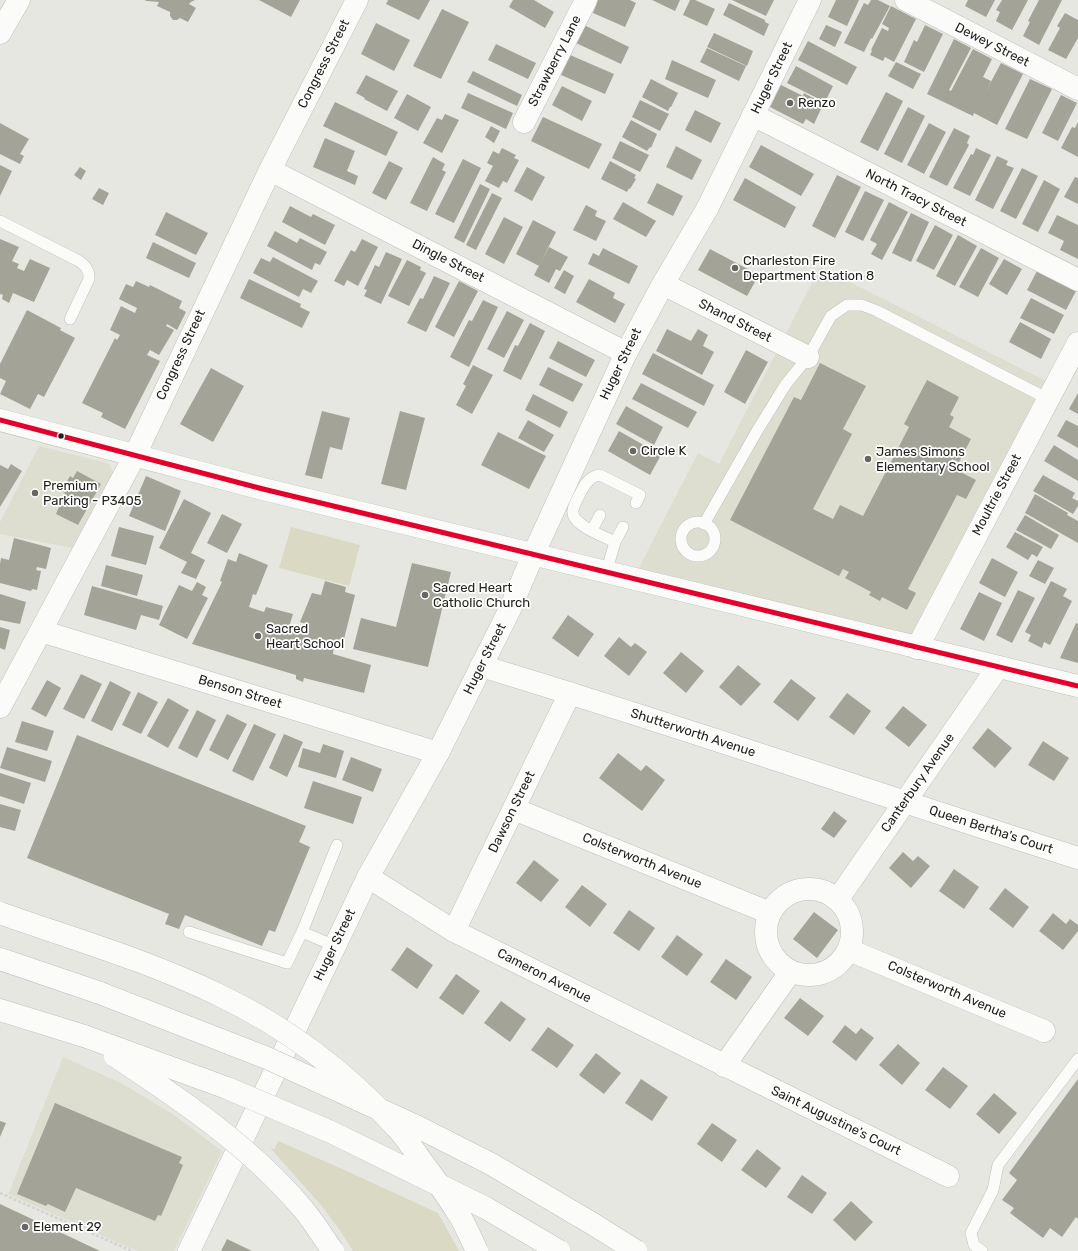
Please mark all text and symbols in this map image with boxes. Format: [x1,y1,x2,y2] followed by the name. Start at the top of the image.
[525,13,585,109] street label: Strawberry Lane
[295,17,353,111] street label: Congress Street
[952,20,1032,70] street label: Dewey Street
[748,40,796,116] street label: Huger Street
[798,95,836,111] place label: Renzo
[785,98,795,108] marker: Renzo
[863,166,969,230] street label: North Tracy Street
[409,236,487,286] street label: Dingle Street
[743,253,874,284] place label: Charleston Fire Department Station 8
[730,263,740,273] marker: Charleston Fire Department Station 8
[696,296,774,346] street label: Shand Street
[153,307,209,403] street label: Congress Street
[597,326,645,402] street label: Huger Street
[56,431,66,441] unlabelled marker
[641,443,686,459] place label: Circle K
[876,444,990,475] place label: James Simons Elementary School
[628,446,638,456] marker: Circle K
[969,452,1025,538] street label: Moultrie Street
[863,454,873,464] marker: James Simons Elementary School
[43,478,142,509] place label: Premium Parking - P3405
[30,488,40,498] marker: Premium Parking - P3405
[433,580,530,611] place label: Sacred Heart Catholic Church
[420,590,430,600] marker: Sacred Heart Catholic Church
[266,621,344,652] place label: Sacred Heart School
[460,621,510,697] street label: Huger Street
[253,631,263,641] marker: Sacred Heart School
[196,672,284,712] street label: Benson Street
[628,705,758,761] street label: Shutterworth Avenue
[878,730,958,836] street label: Canterbury Avenue
[485,769,539,855] street label: Dawson Street
[927,803,1055,857] street label: Queen Bertha's Court
[580,830,704,892] street label: Colsterworth Avenue
[311,907,359,983] street label: Huger Street
[494,946,594,1006] street label: Cameron Avenue
[885,958,1009,1022] street label: Colsterworth Avenue
[769,1083,903,1159] street label: Saint Augustine's Court
[33,1219,102,1235] place label: Element 29
[20,1222,30,1232] marker: Element 29

